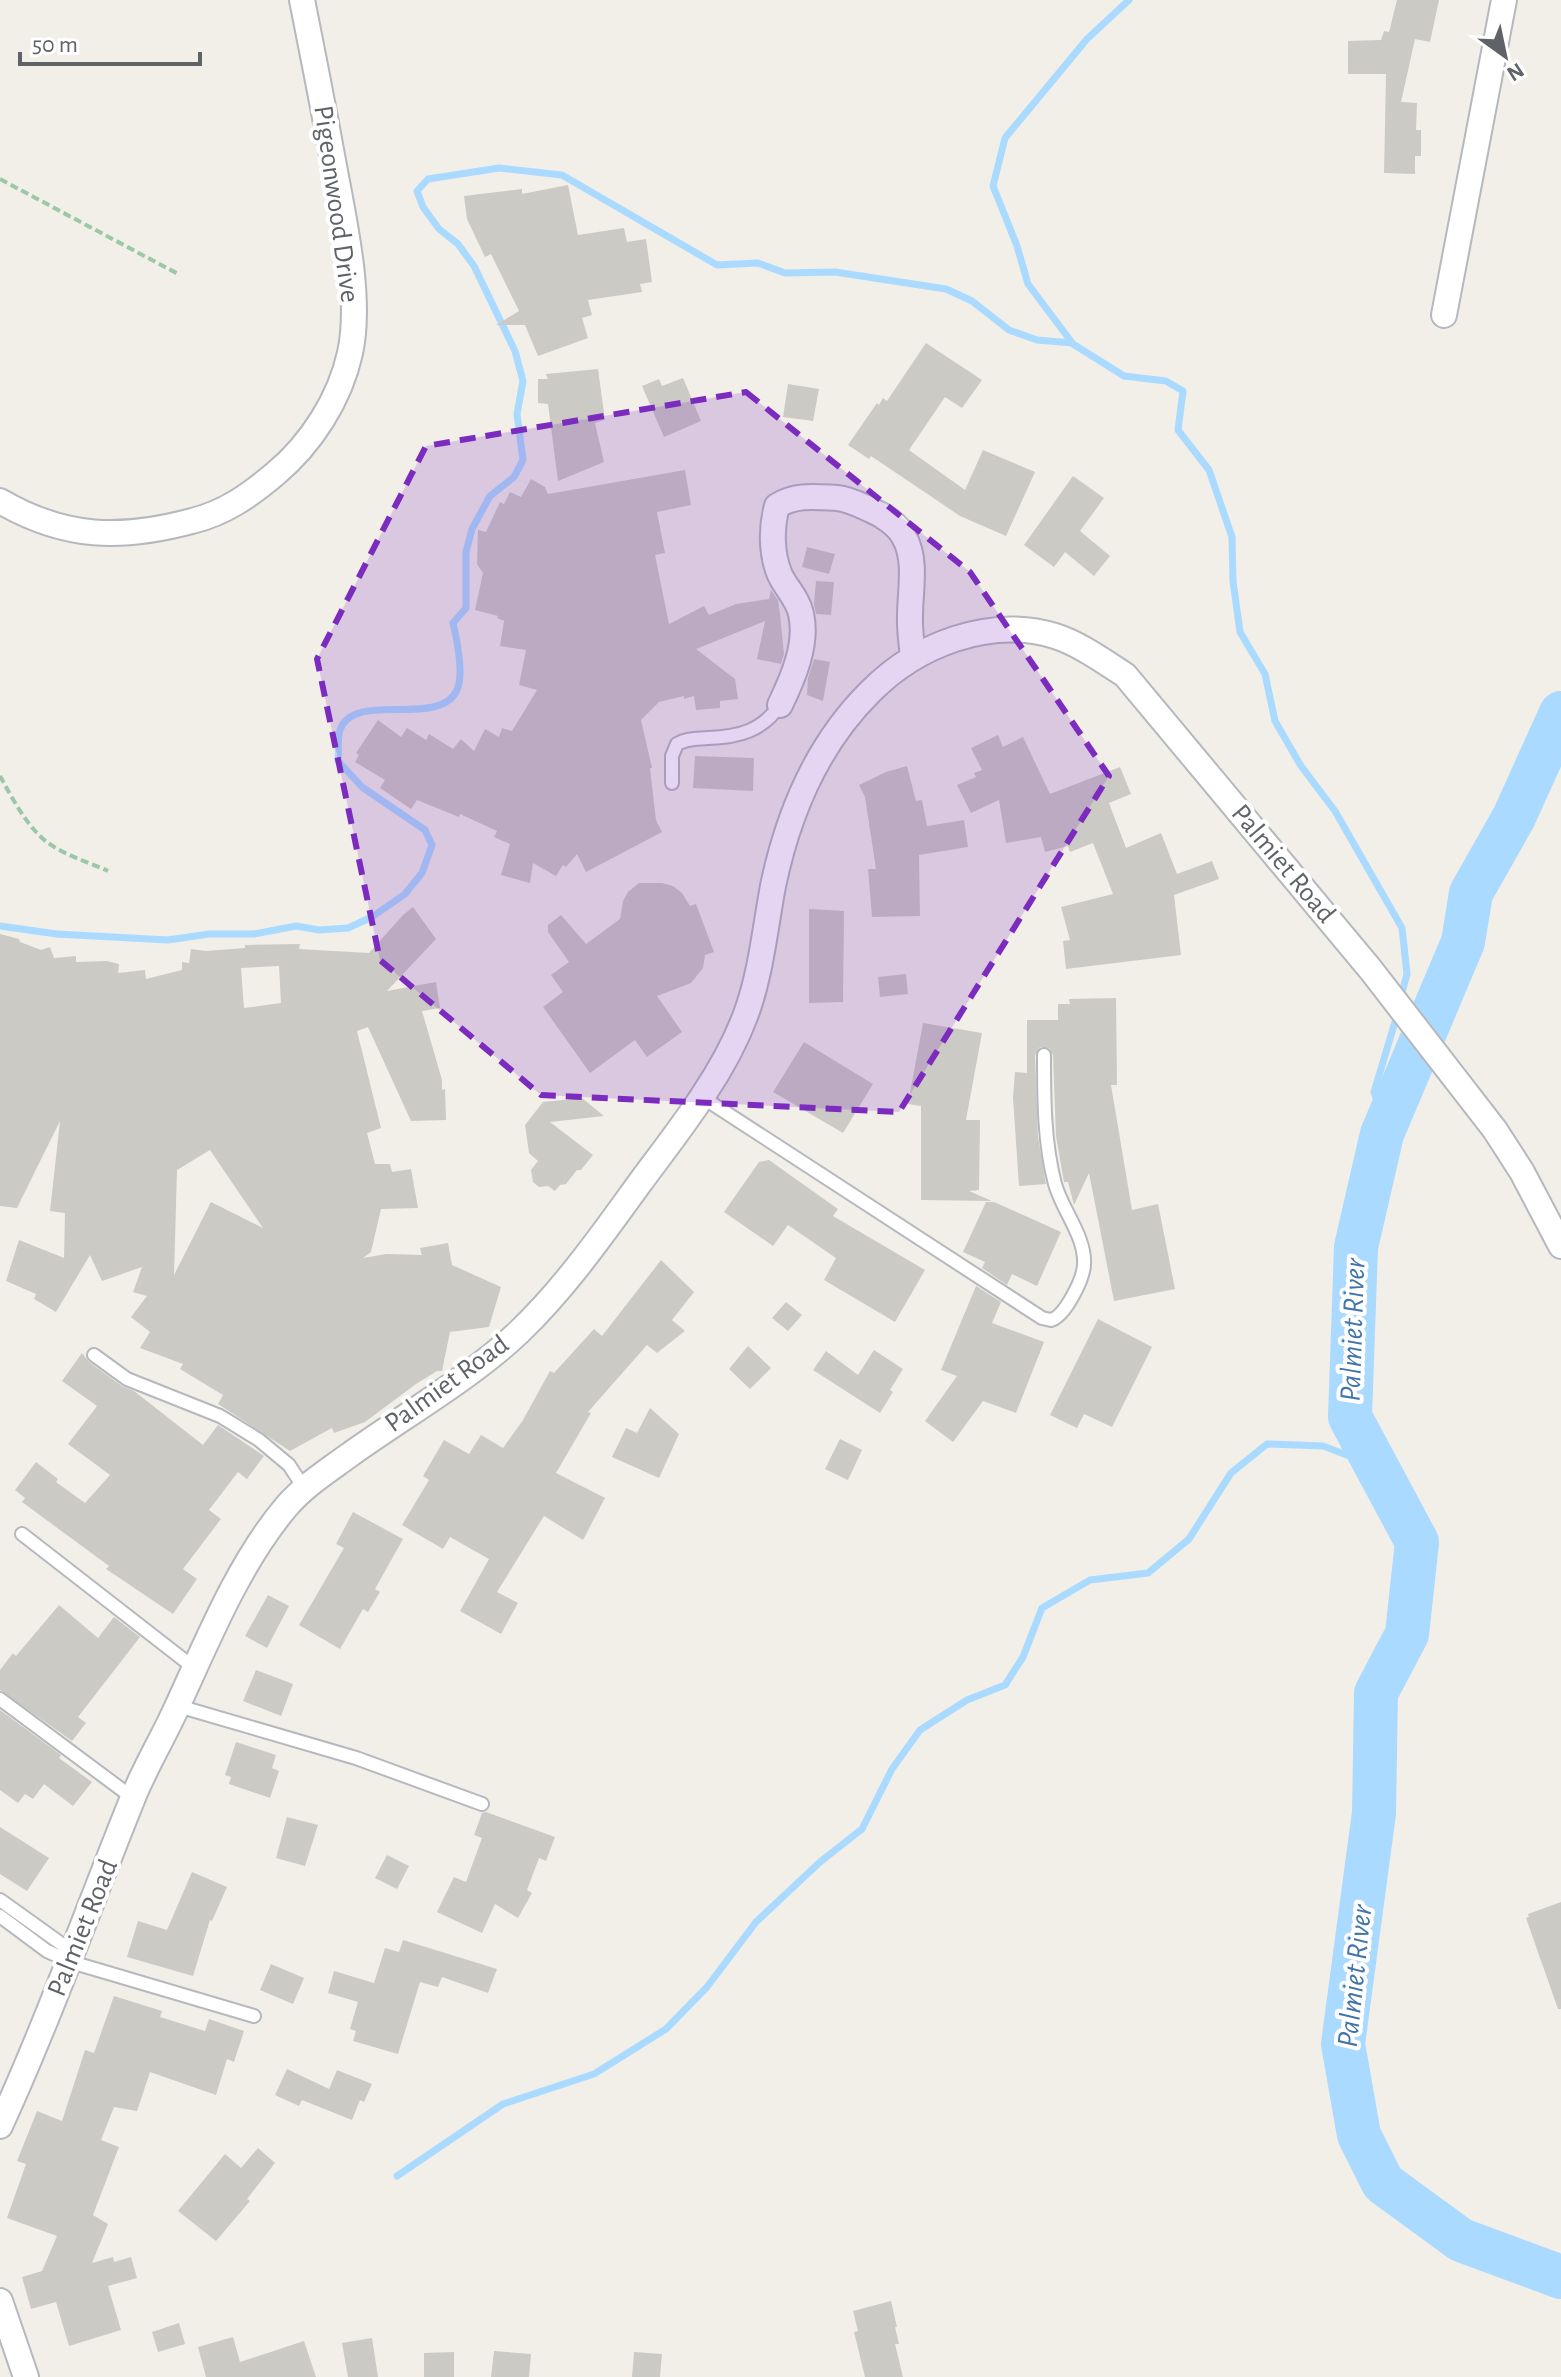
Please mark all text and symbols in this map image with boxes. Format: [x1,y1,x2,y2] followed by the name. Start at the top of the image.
[20,16,200,66] scale bar
[1465,16,1545,96] north arrow
[32,33,78,57] text: 50 m
[1503,59,1528,85] text: N
[308,104,364,304] street label: Pigeonwood Drive
[1226,799,1340,929] street label: Palmiet Road
[1336,1257,1371,1402] water label: Palmiet River
[380,1330,514,1438] street label: Palmiet Road
[43,1856,123,2000] street label: Palmiet Road
[1333,1902,1378,2049] water label: Palmiet River

